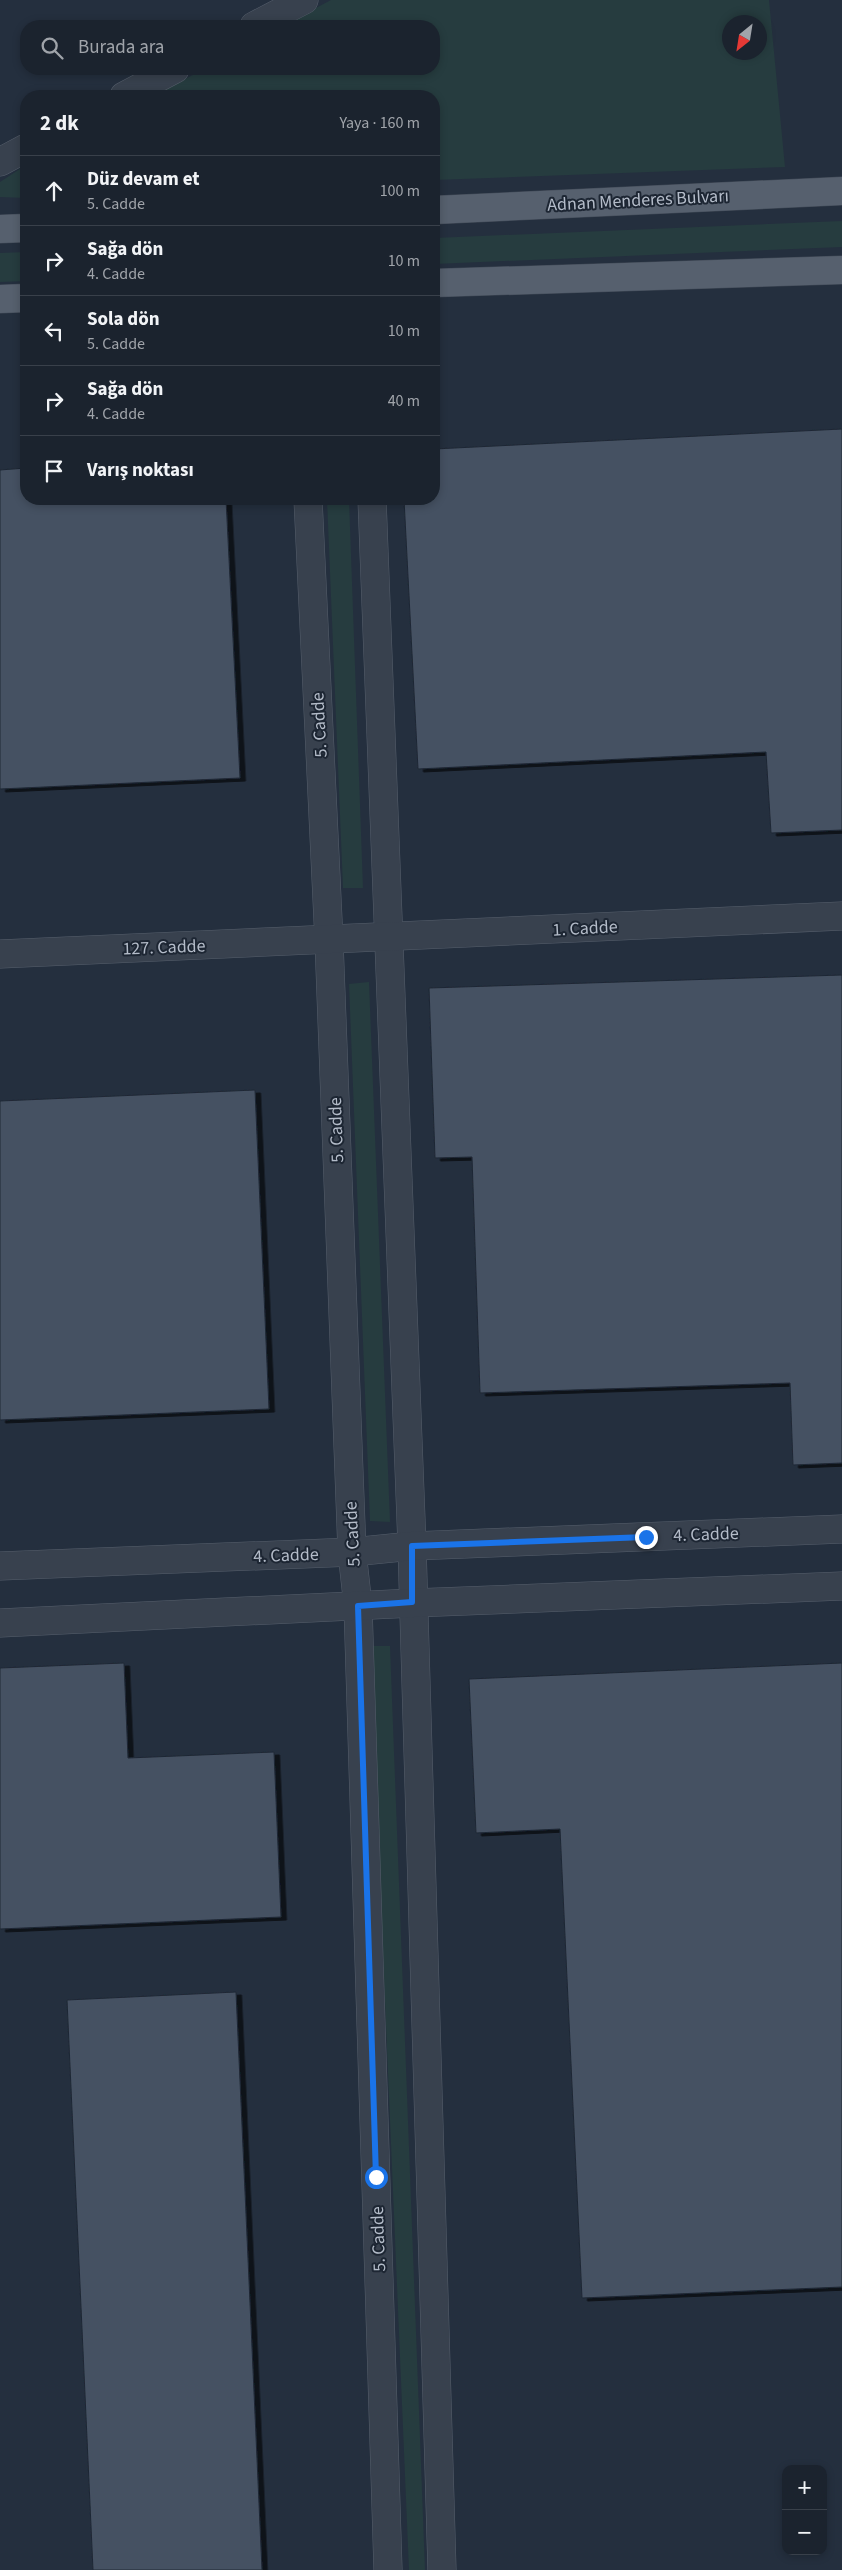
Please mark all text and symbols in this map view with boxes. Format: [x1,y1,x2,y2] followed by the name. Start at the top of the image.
[722,15,767,60] north arrow
[20,20,440,75] search box
[38,34,66,62] icon: search
[78,34,164,61] text: Burada ara
[40,108,79,138] text: 2 dk
[339,112,420,134] text: Yaya · 160 m
[87,166,200,193] text: Düz devam et
[40,177,68,205] icon: ahead
[380,180,420,202] text: 100 m
[547,183,729,218] street label: Adnan Menderes Bulvarı
[87,193,145,215] text: 5. Cadde
[87,236,163,263] text: Sağa dön
[40,247,68,275] icon: right
[388,250,420,272] text: 10 m
[87,263,145,285] text: 4. Cadde
[87,306,160,333] text: Sola dön
[40,317,68,345] icon: left
[388,320,420,342] text: 10 m
[87,333,145,355] text: 5. Cadde
[87,376,163,403] text: Sağa dön
[40,387,68,415] icon: right
[388,390,420,412] text: 40 m
[87,403,145,425] text: 4. Cadde
[40,457,68,485] icon: arrive
[87,457,194,484] text: Varış noktası
[305,692,334,758] street label: 5. Cadde
[552,914,618,943] street label: 1. Cadde
[122,934,206,961] street label: 127. Cadde
[323,1097,350,1163] street label: 5. Cadde
[338,1501,367,1567] street label: 5. Cadde
[673,1521,739,1548] street label: 4. Cadde
[635,1526,658,1549] route end
[253,1542,319,1569] street label: 4. Cadde
[365,2166,388,2189] route start
[365,2206,392,2272] street label: 5. Cadde
[782,2465,827,2555] map controls
[782,2465,827,2510] button: +
[782,2510,827,2555] button: −

